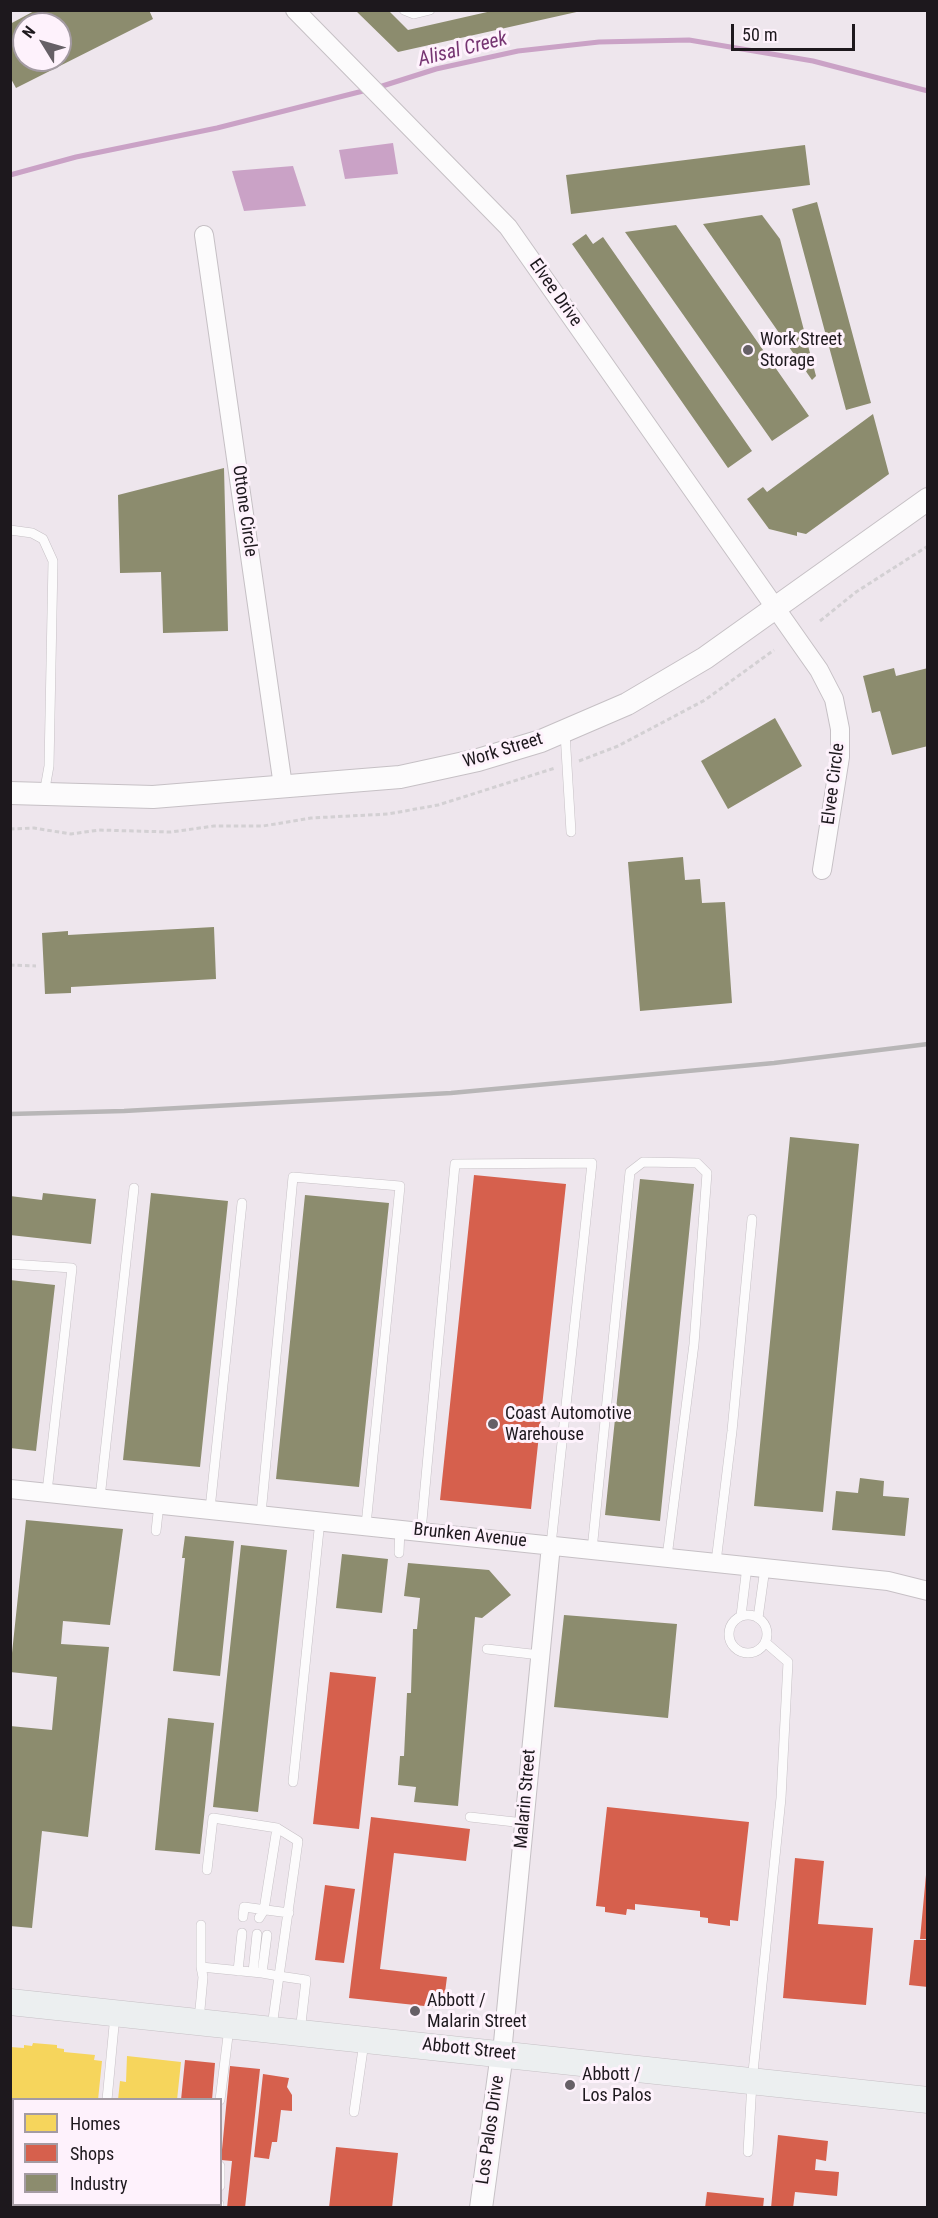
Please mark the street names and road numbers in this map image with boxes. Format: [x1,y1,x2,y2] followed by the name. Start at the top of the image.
[524,255,586,331] street label: Elvee Drive
[227,464,261,558] street label: Ottone Circle
[460,729,546,773] street label: Work Street
[818,742,850,826] street label: Elvee Circle
[412,1519,528,1553] street label: Brunken Avenue
[511,1748,541,1850] street label: Malarin Street
[421,2034,517,2066] street label: Abbott Street
[473,2074,509,2186] street label: Los Palos Drive

